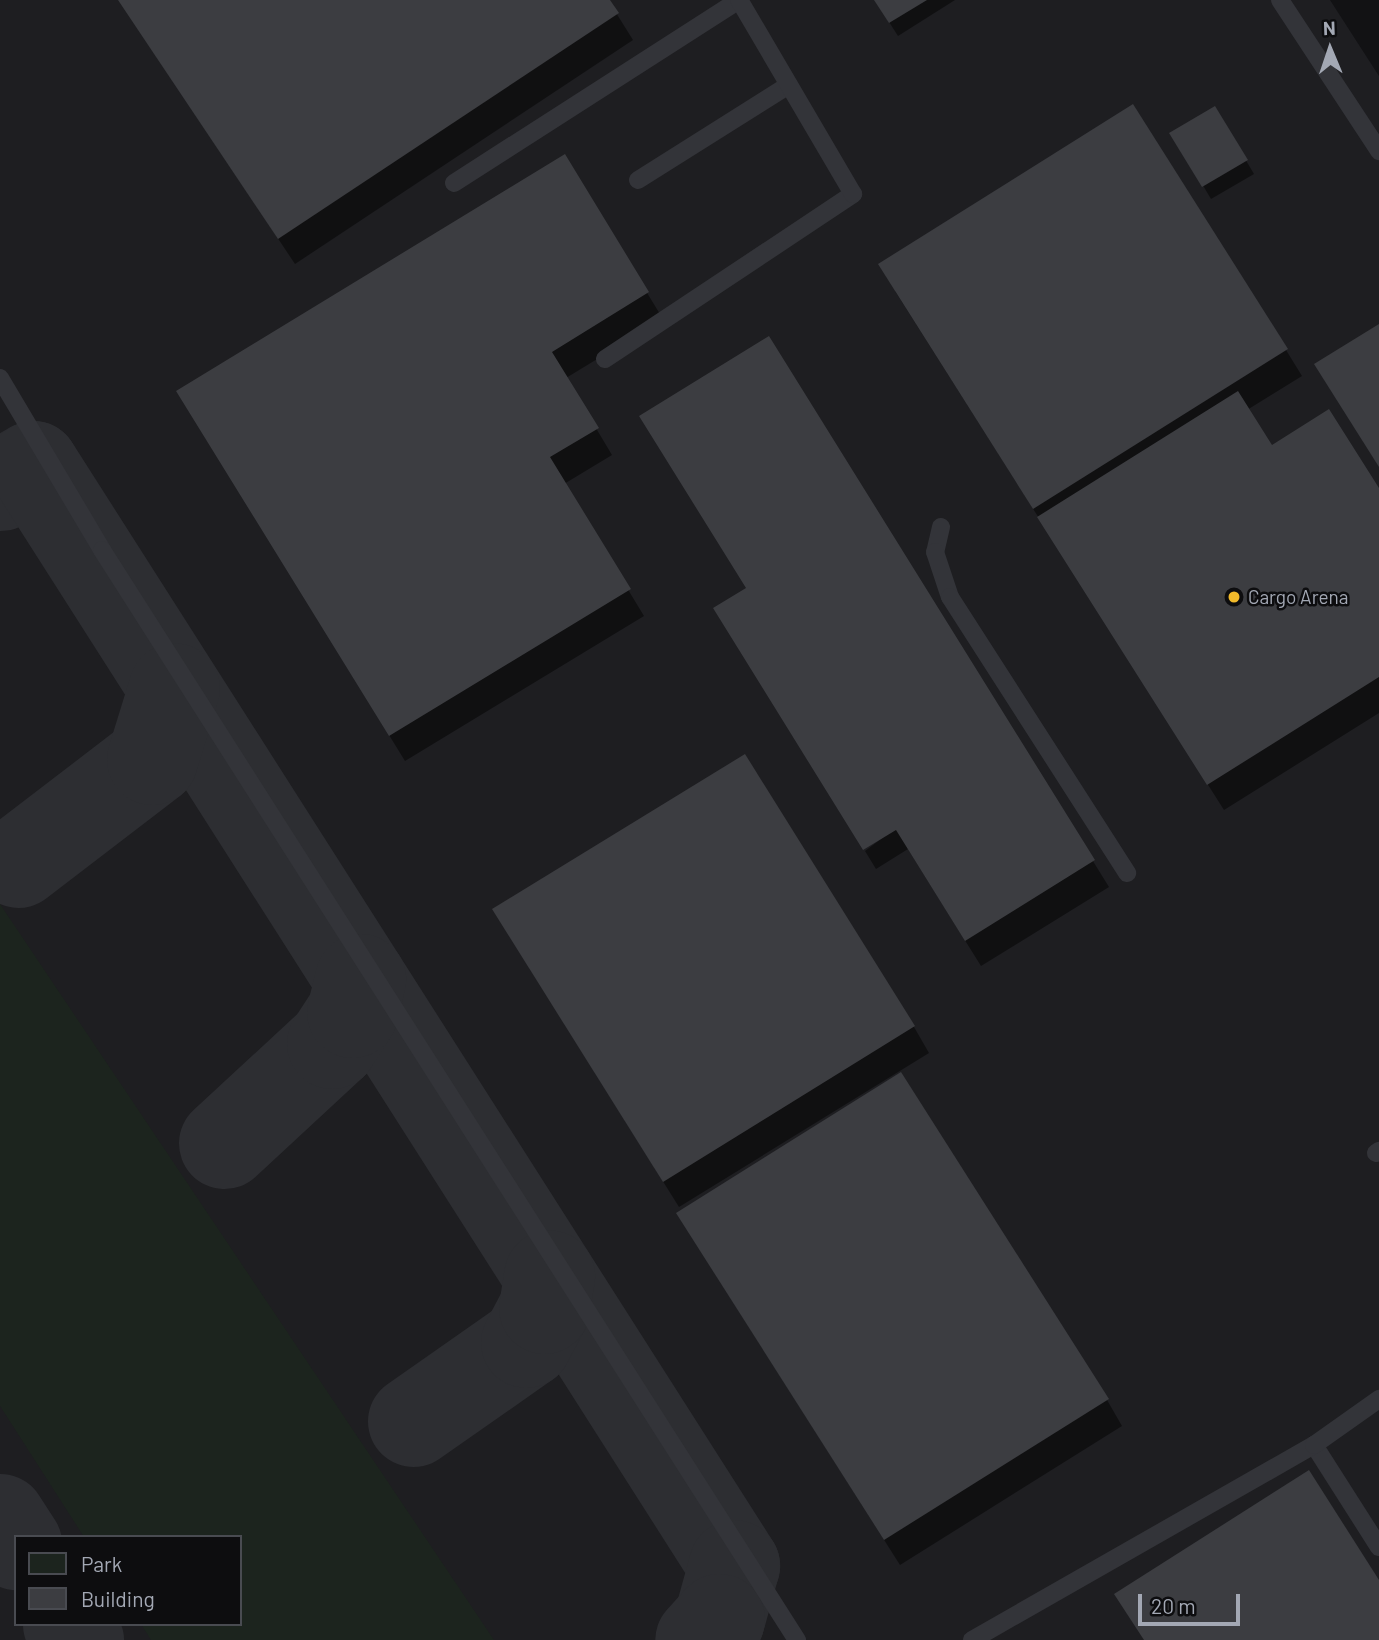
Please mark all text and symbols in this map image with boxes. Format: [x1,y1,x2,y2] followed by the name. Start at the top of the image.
[1295,14,1365,84] north arrow
[1323,16,1336,39] text: N
[1248,586,1349,608] place label: Cargo Arena
[1226,589,1242,605] marker: Cargo Arena
[14,1535,242,1626] legend
[81,1551,122,1576] text: Park
[1141,1580,1242,1624] scale bar
[81,1586,155,1611] text: Building
[1151,1593,1196,1618] text: 20 m

